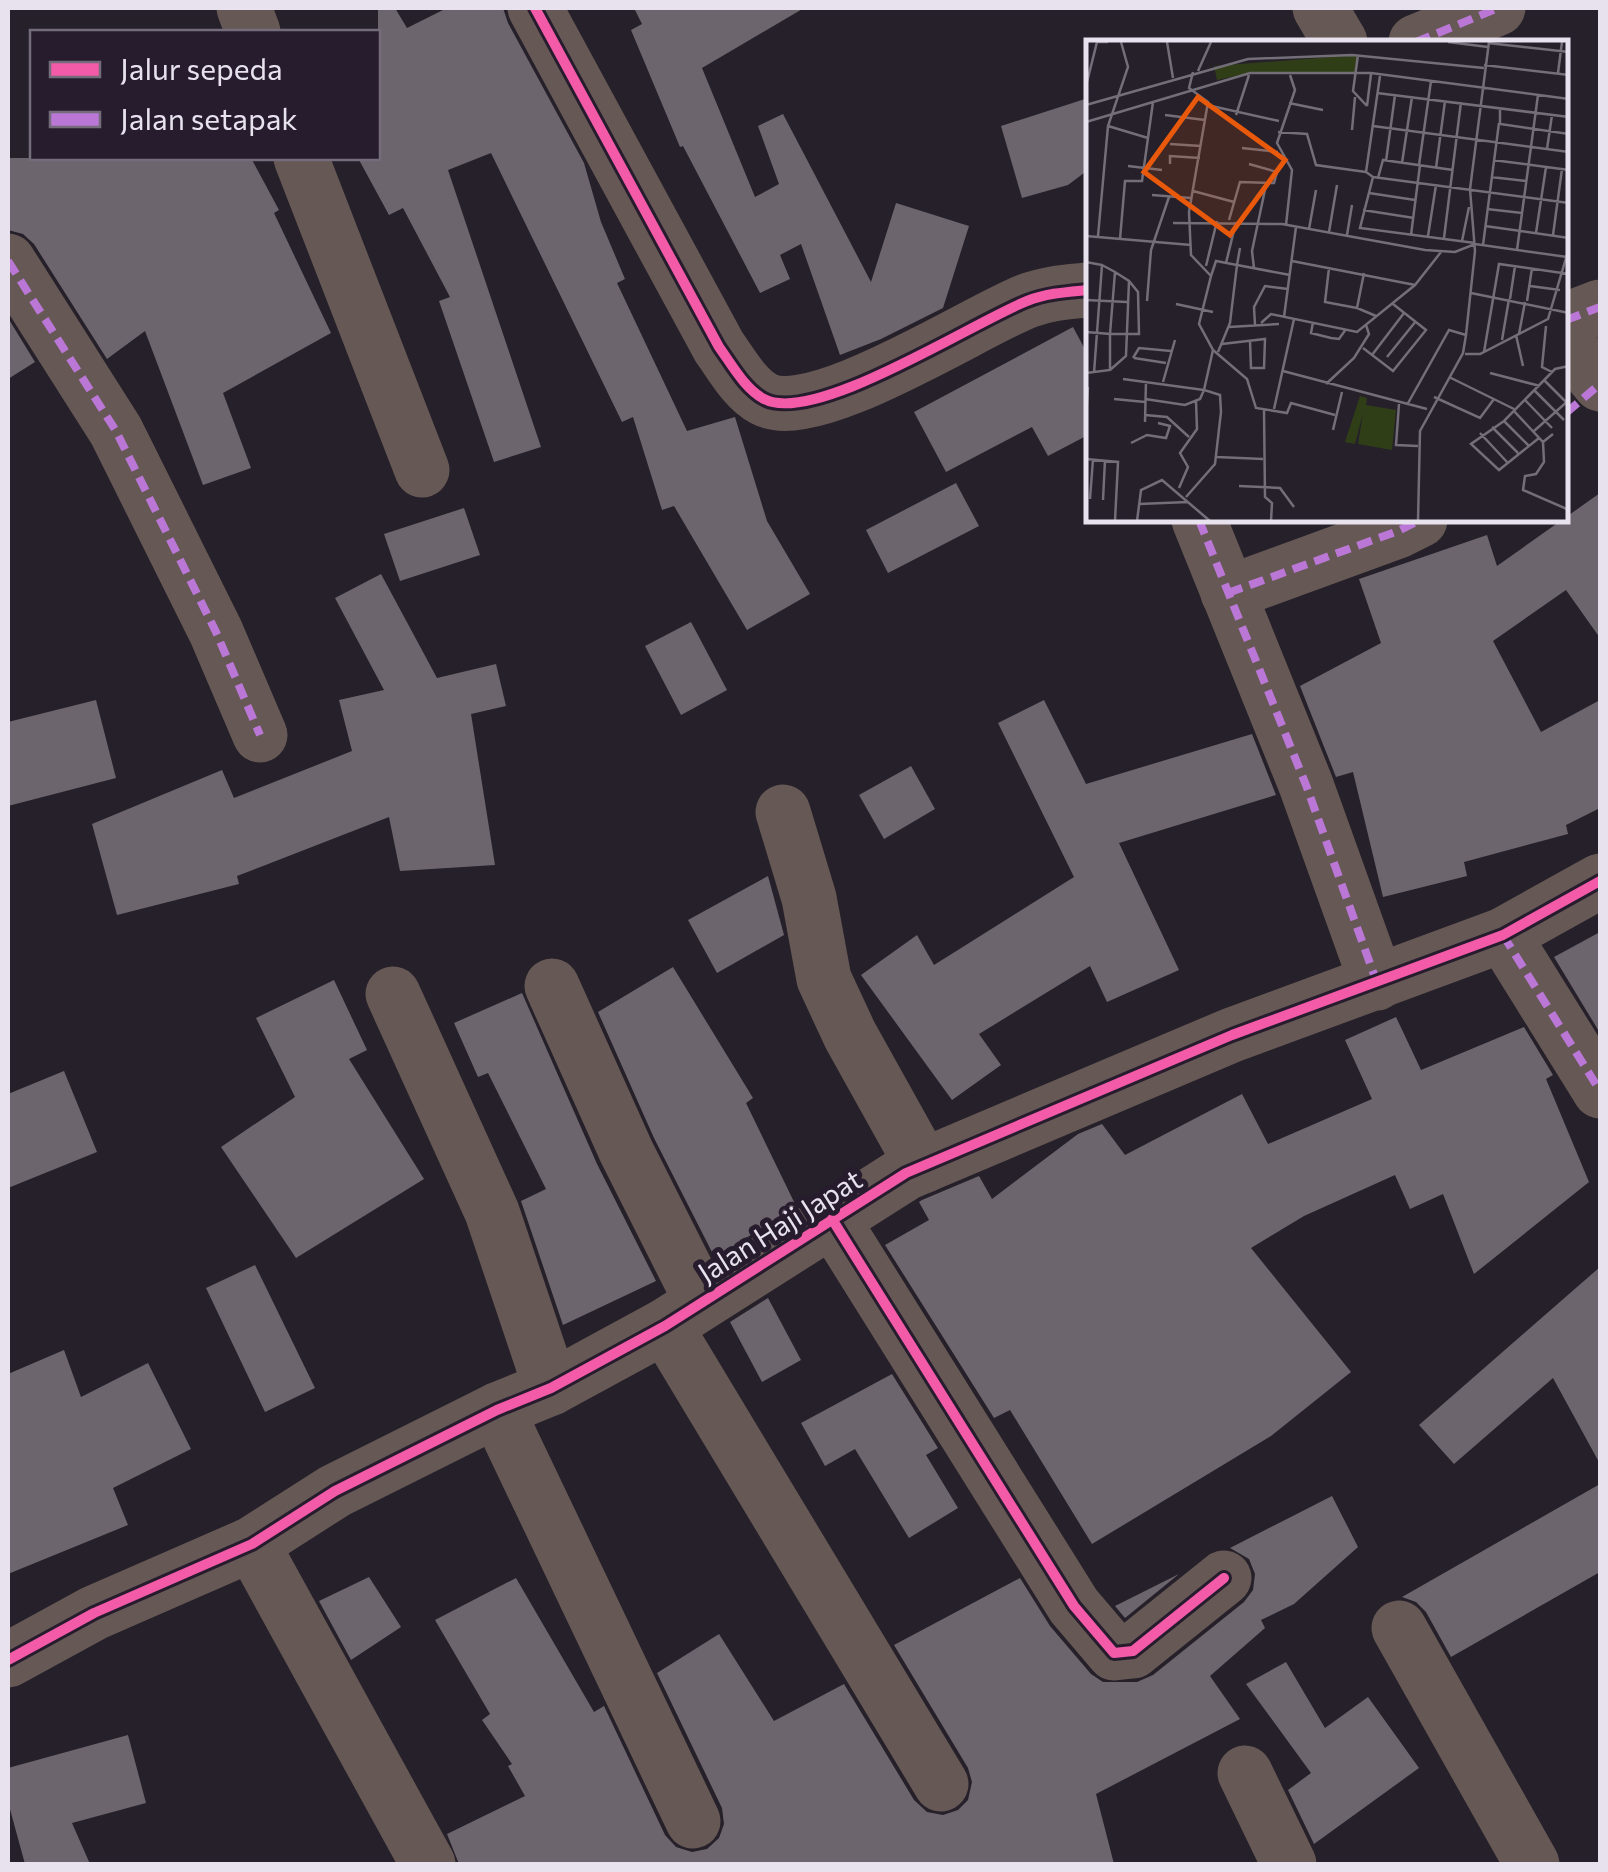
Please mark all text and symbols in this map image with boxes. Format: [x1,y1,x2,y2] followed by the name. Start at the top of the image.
[30,30,380,160] legend
[1086,40,1568,522] inset map
[120,49,283,86] text: Jalur sepeda
[120,99,298,136] text: Jalan setapak
[691,1161,868,1289] street label: Jalan Haji Japat

